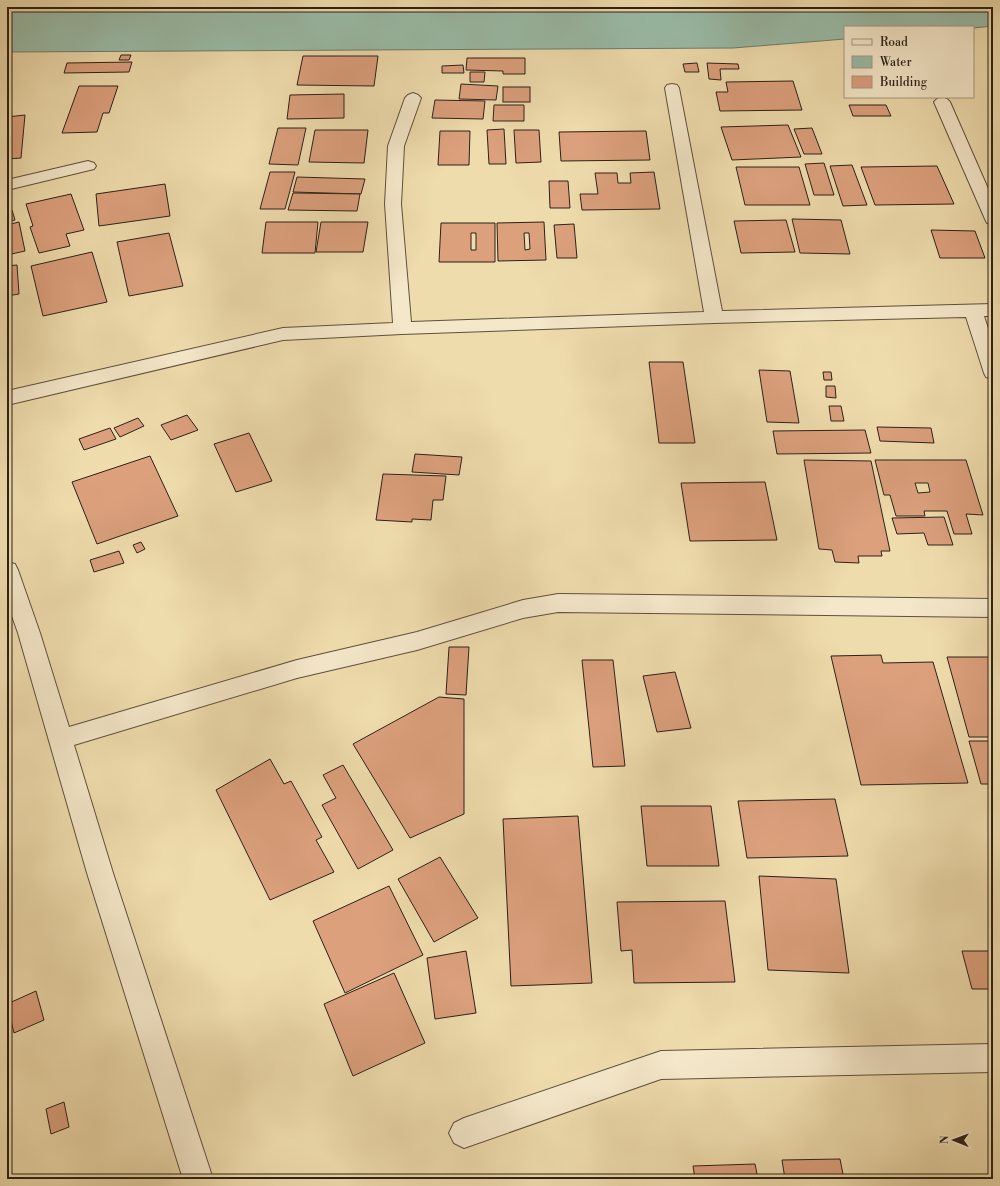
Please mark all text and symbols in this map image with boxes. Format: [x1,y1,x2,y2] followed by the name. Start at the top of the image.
[844,26,974,98] legend
[880,35,908,50] text: Road
[879,55,912,70] text: Water
[879,75,928,90] text: Building
[934,1120,974,1160] north arrow
[938,1135,952,1144] text: N

